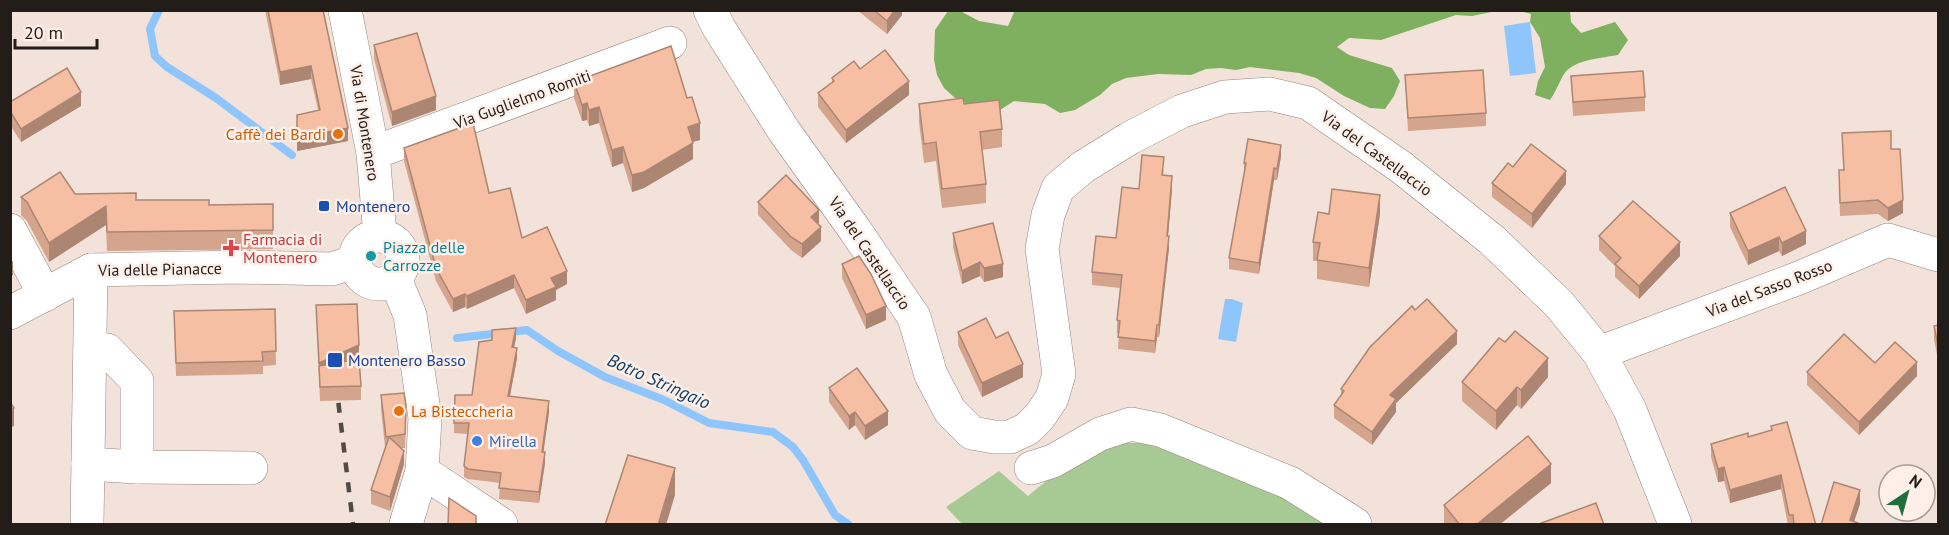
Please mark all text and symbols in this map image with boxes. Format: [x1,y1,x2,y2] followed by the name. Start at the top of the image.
[15,12,98,50] scale bar
[24,21,63,44] text: 20 m
[346,63,384,182] street label: Via di Montenero
[450,65,593,133] street label: Via Guglielmo Romiti
[1317,105,1436,200] street label: Via del Castellaccio
[226,124,326,144] place label: Caffè dei Bardi
[331,127,345,141] marker: Caffè dei Bardi
[824,192,915,313] street label: Via del Castellaccio
[336,196,410,216] place label: Montenero
[317,199,331,213] marker: Montenero
[243,229,322,267] place label: Farmacia di Montenero
[383,237,465,275] place label: Piazza delle Carrozze
[224,241,238,255] marker: Farmacia di Montenero
[364,249,378,263] marker: Piazza delle Carrozze
[1702,255,1835,322] street label: Via del Sasso Rosso
[97,258,222,280] street label: Via delle Pianacce
[604,348,714,414] water label: Botro Stringaio
[348,350,466,370] place label: Montenero Basso
[326,351,344,369] marker: Montenero Basso
[411,401,513,421] place label: La Bisteccheria
[392,404,406,418] marker: La Bisteccheria
[489,431,537,451] place label: Mirella
[470,434,484,448] marker: Mirella
[1877,463,1937,523] north arrow
[1906,470,1926,492] text: N

